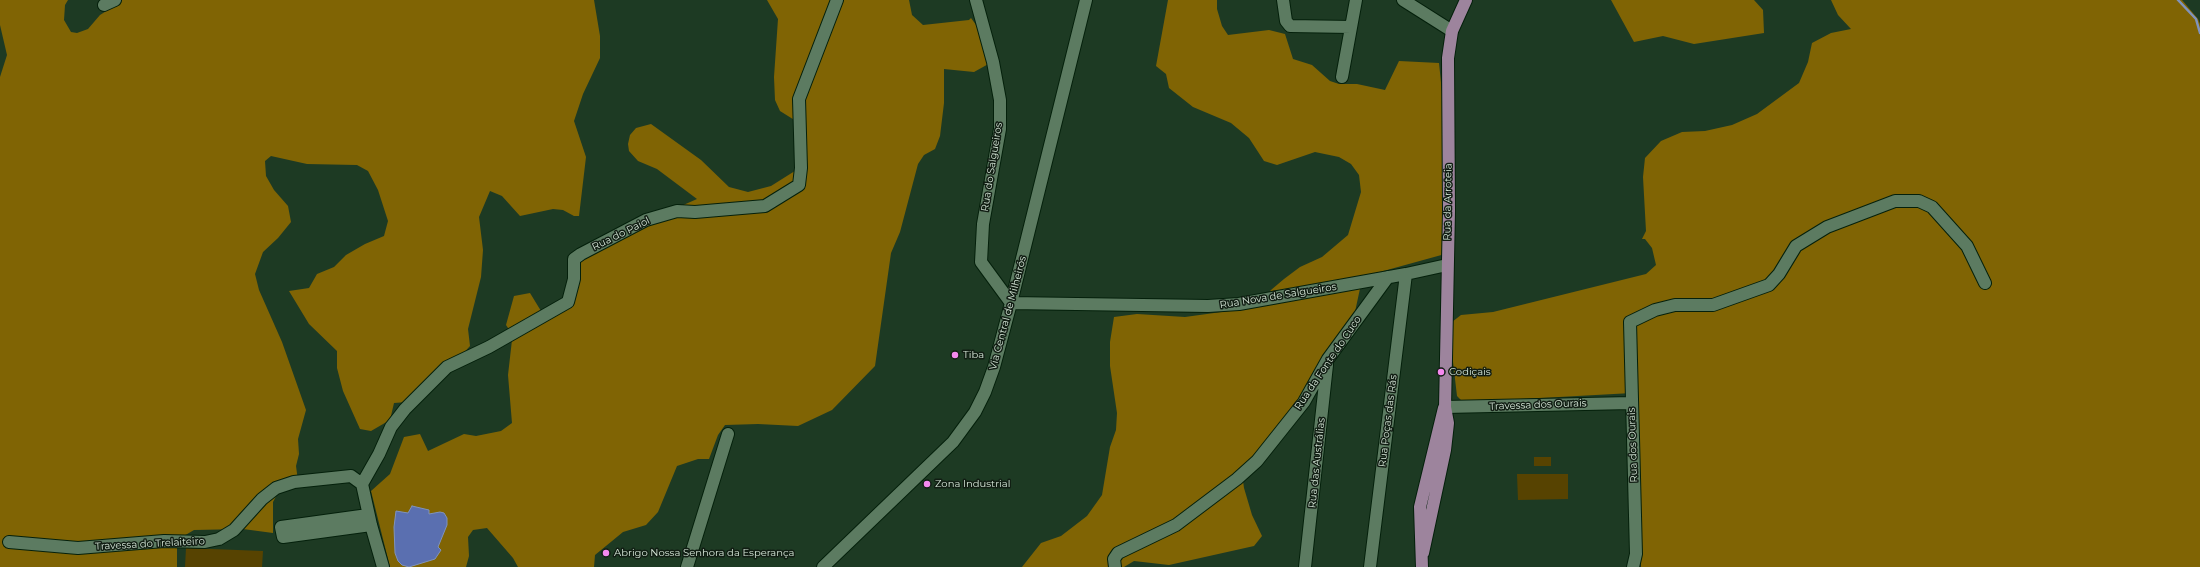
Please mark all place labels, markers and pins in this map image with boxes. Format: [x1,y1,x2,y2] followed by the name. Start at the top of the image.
[963,349,984,361] place label: Tiba
[950,350,960,360] marker: Tiba
[1449,366,1491,378] place label: Codiçais
[1436,367,1446,377] marker: Codiçais
[935,478,1010,490] place label: Zona Industrial
[922,479,932,489] marker: Zona Industrial
[614,547,795,559] place label: Abrigo Nossa Senhora da Esperança
[601,548,611,558] marker: Abrigo Nossa Senhora da Esperança

